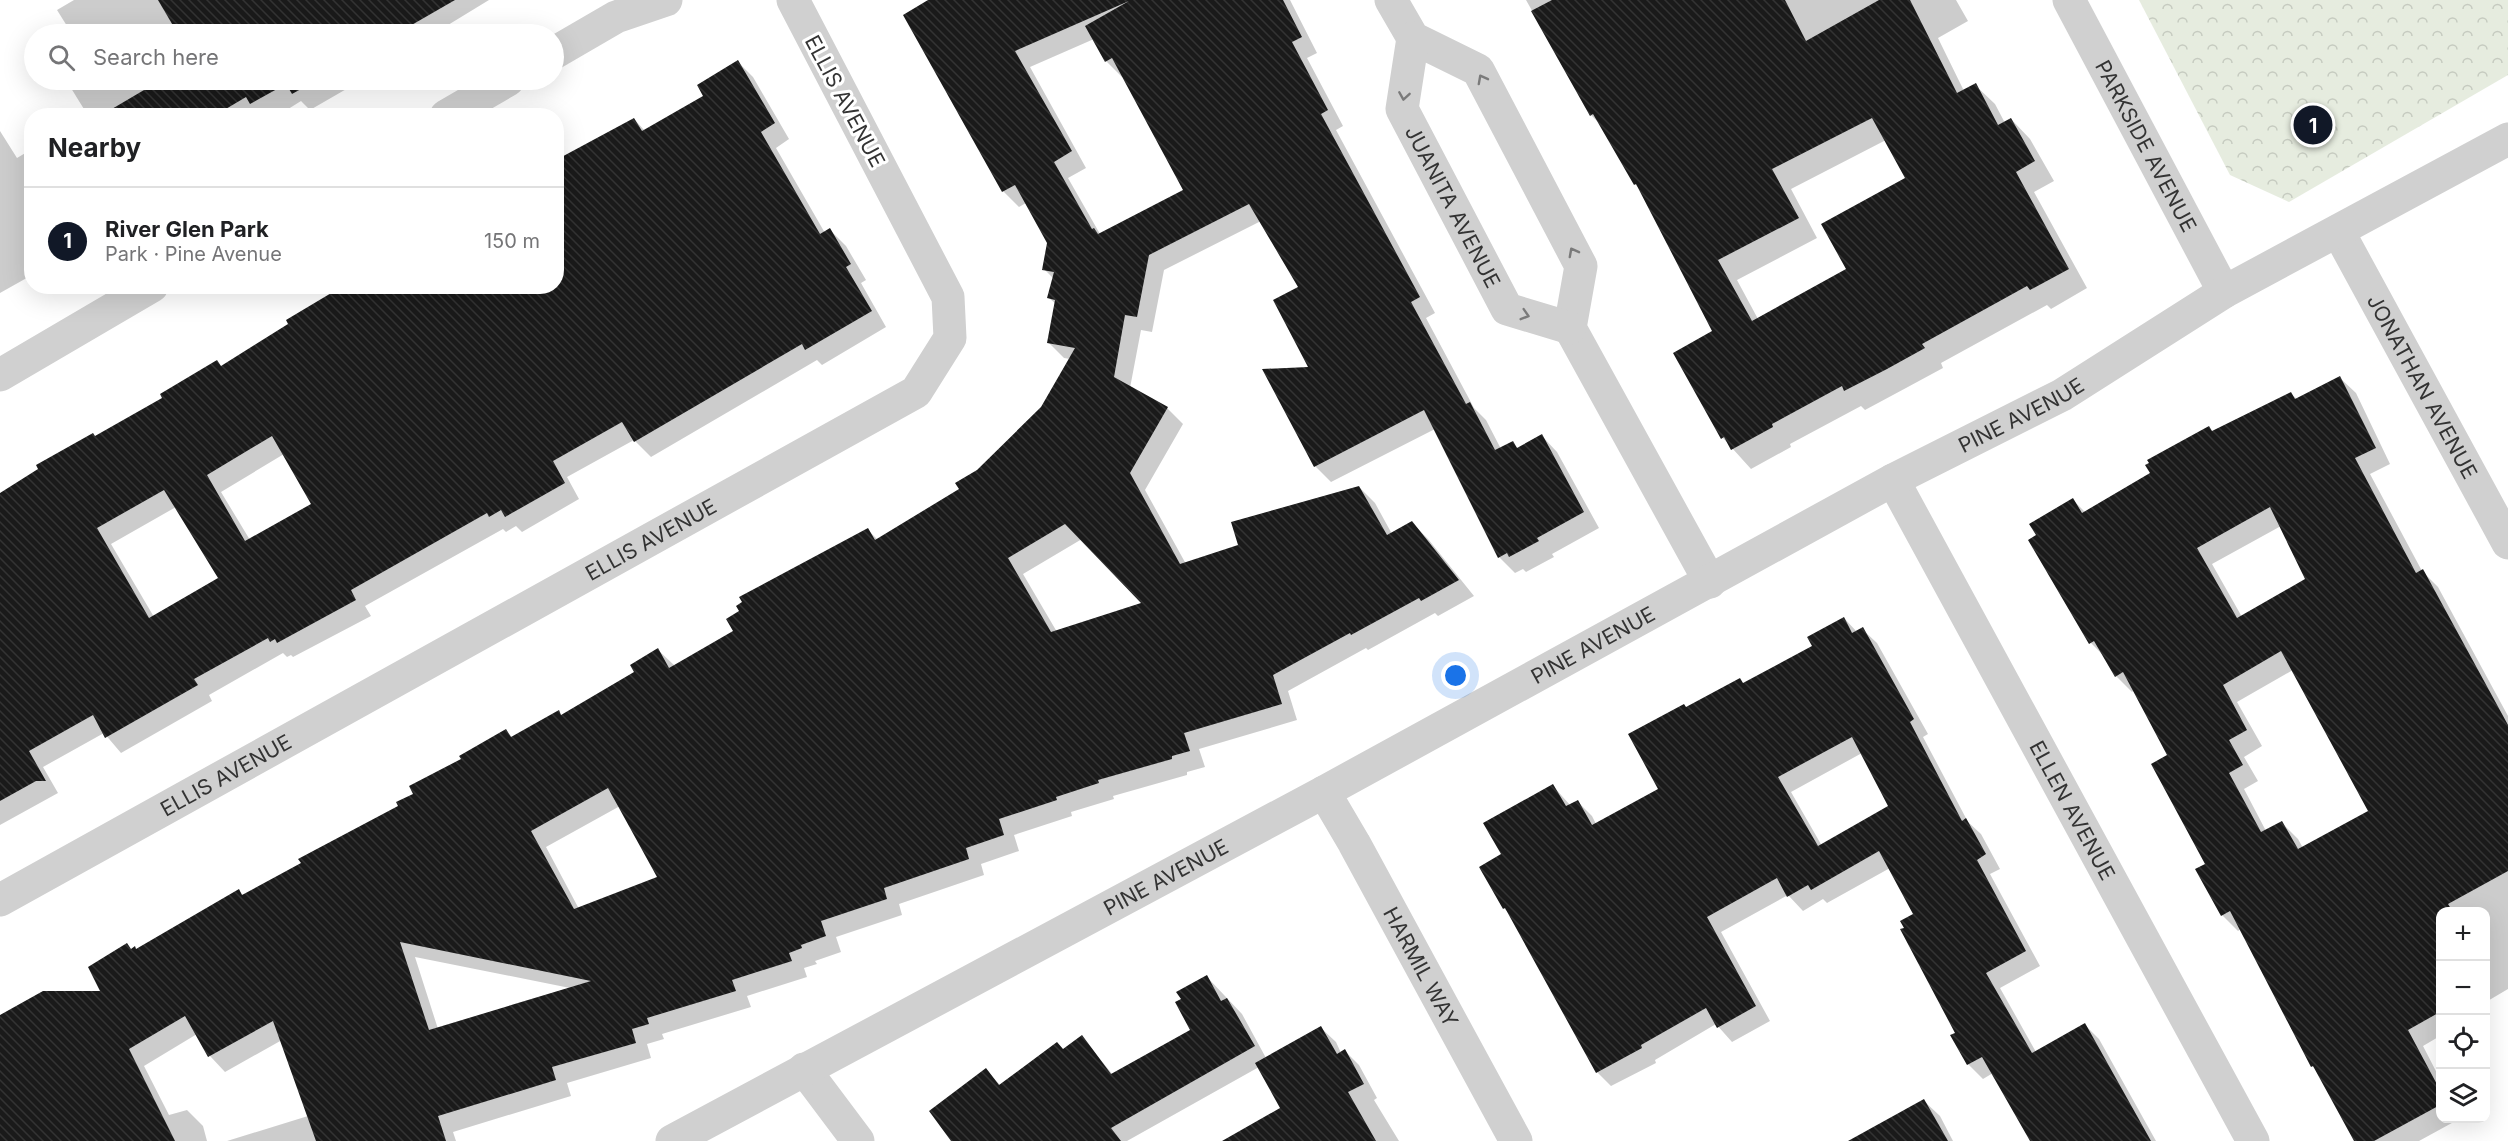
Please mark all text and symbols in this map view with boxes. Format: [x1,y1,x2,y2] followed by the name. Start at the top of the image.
[24,24,564,90] search box
[800,31,890,171] street label: ELLIS AVENUE
[45,41,78,74] icon: search
[93,44,219,70] text: Search here
[2091,56,2202,236] street label: PARKSIDE AVENUE
[1478,75,1489,85] one-way arrow
[1398,91,1411,101] one-way arrow
[2294,102,2332,148] pin: 1
[1400,121,1506,292] street label: JUANITA AVENUE
[48,132,141,163] text: Nearby
[105,216,269,242] text: River Glen Park
[63,229,72,253] text: 1
[484,229,540,253] text: 150 m
[105,242,282,266] text: Park · Pine Avenue
[1569,247,1581,258] one-way arrow
[2362,290,2483,483] street label: JONATHAN AVENUE
[1519,308,1530,320] one-way arrow
[1954,372,2088,458] street label: PINE AVENUE
[581,493,720,585] street label: ELLIS AVENUE
[1526,601,1659,689] street label: PINE AVENUE
[1441,661,1470,690] your location
[156,729,295,821] street label: ELLIS AVENUE
[2025,736,2121,884] street label: ELLEN AVENUE
[1099,833,1232,920] street label: PINE AVENUE
[1379,902,1464,1031] street label: HARMIL WAY
[2436,907,2490,1123] map controls
[2436,907,2490,961] button: +
[2436,961,2490,1015] button: −
[2436,1015,2490,1069] button: locate
[2436,1069,2490,1123] button: layers

